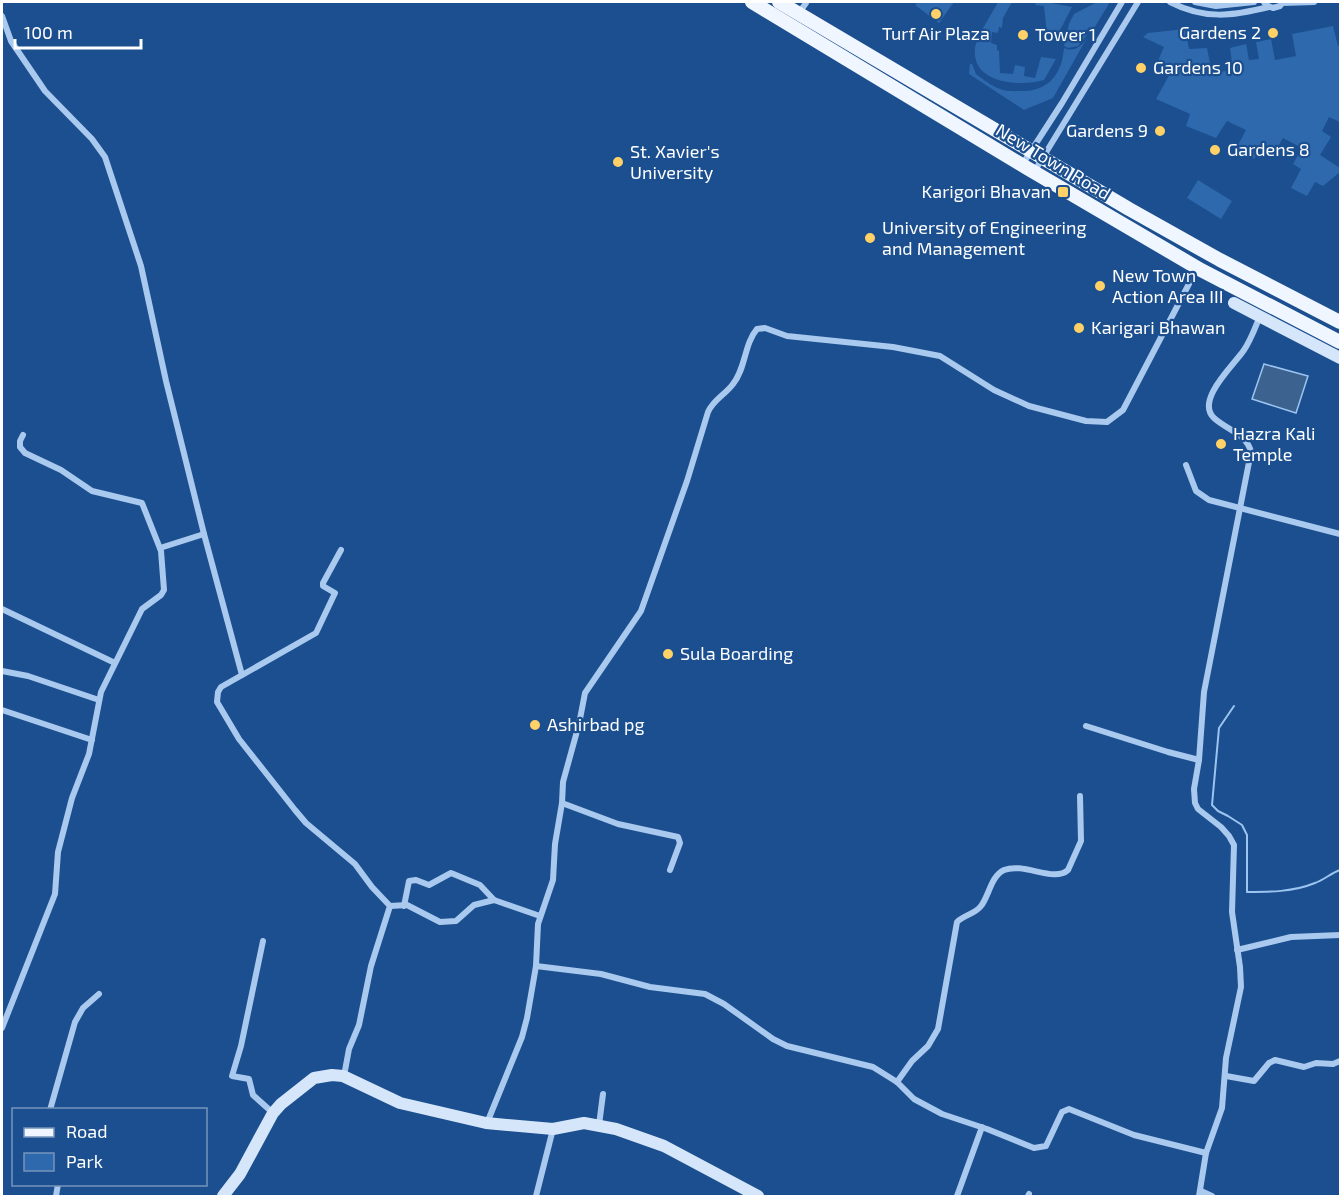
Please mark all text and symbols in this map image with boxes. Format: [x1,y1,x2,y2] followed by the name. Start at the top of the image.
[929,7,943,21] marker: Turf Air Plaza
[15,12,141,50] scale bar
[24,21,73,43] text: 100 m
[1179,21,1261,43] place label: Gardens 2
[882,22,990,44] place label: Turf Air Plaza
[1035,23,1096,45] place label: Tower 1
[1266,26,1280,40] marker: Gardens 2
[1016,28,1030,42] marker: Tower 1
[1153,56,1243,78] place label: Gardens 10
[1134,61,1148,75] marker: Gardens 10
[992,118,1115,204] street label: New Town Road
[1066,119,1148,141] place label: Gardens 9
[1153,124,1167,138] marker: Gardens 9
[1227,138,1310,160] place label: Gardens 8
[630,140,720,183] place label: St. Xavier's University
[1208,143,1222,157] marker: Gardens 8
[611,155,625,169] marker: St. Xavier's University
[922,180,1051,202] place label: Karigori Bhavan
[1056,185,1070,199] marker: Karigori Bhavan
[882,216,1087,259] place label: University of Engineering and Management
[863,231,877,245] marker: University of Engineering and Management
[1112,264,1223,307] place label: New Town Action Area III
[1093,279,1107,293] marker: New Town Action Area III
[1091,316,1225,338] place label: Karigari Bhawan
[1072,321,1086,335] marker: Karigari Bhawan
[1233,422,1316,465] place label: Hazra Kali Temple
[1214,437,1228,451] marker: Hazra Kali Temple
[680,642,793,664] place label: Sula Boarding
[661,647,675,661] marker: Sula Boarding
[547,713,644,735] place label: Ashirbad pg
[528,718,542,732] marker: Ashirbad pg
[12,1108,207,1186] legend
[66,1120,107,1142] text: Road
[66,1150,103,1172] text: Park

